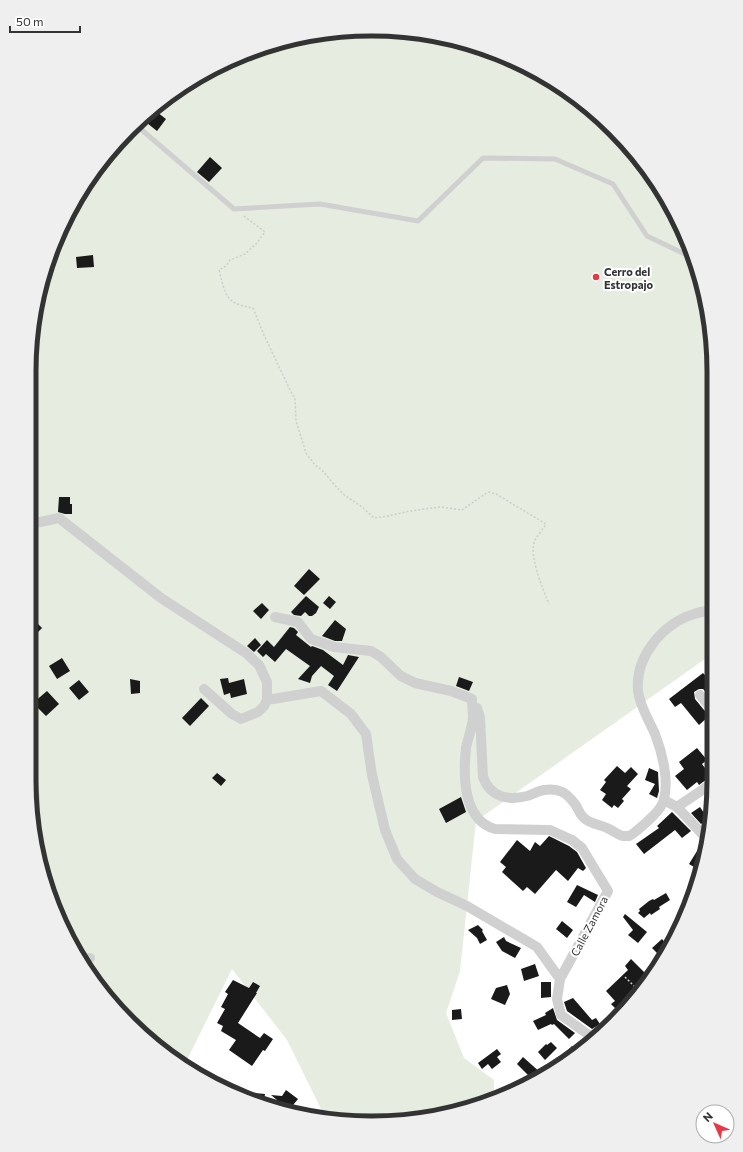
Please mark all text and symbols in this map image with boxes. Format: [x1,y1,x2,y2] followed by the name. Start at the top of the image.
[10,8,80,34] scale bar
[16,14,44,28] text: 50 m
[604,265,654,291] place label: Cerro del Estropajo
[591,272,601,282] marker: Cerro del Estropajo
[568,894,610,958] street label: Calle Zamora
[695,1104,735,1144] north arrow
[700,1109,715,1124] text: N

